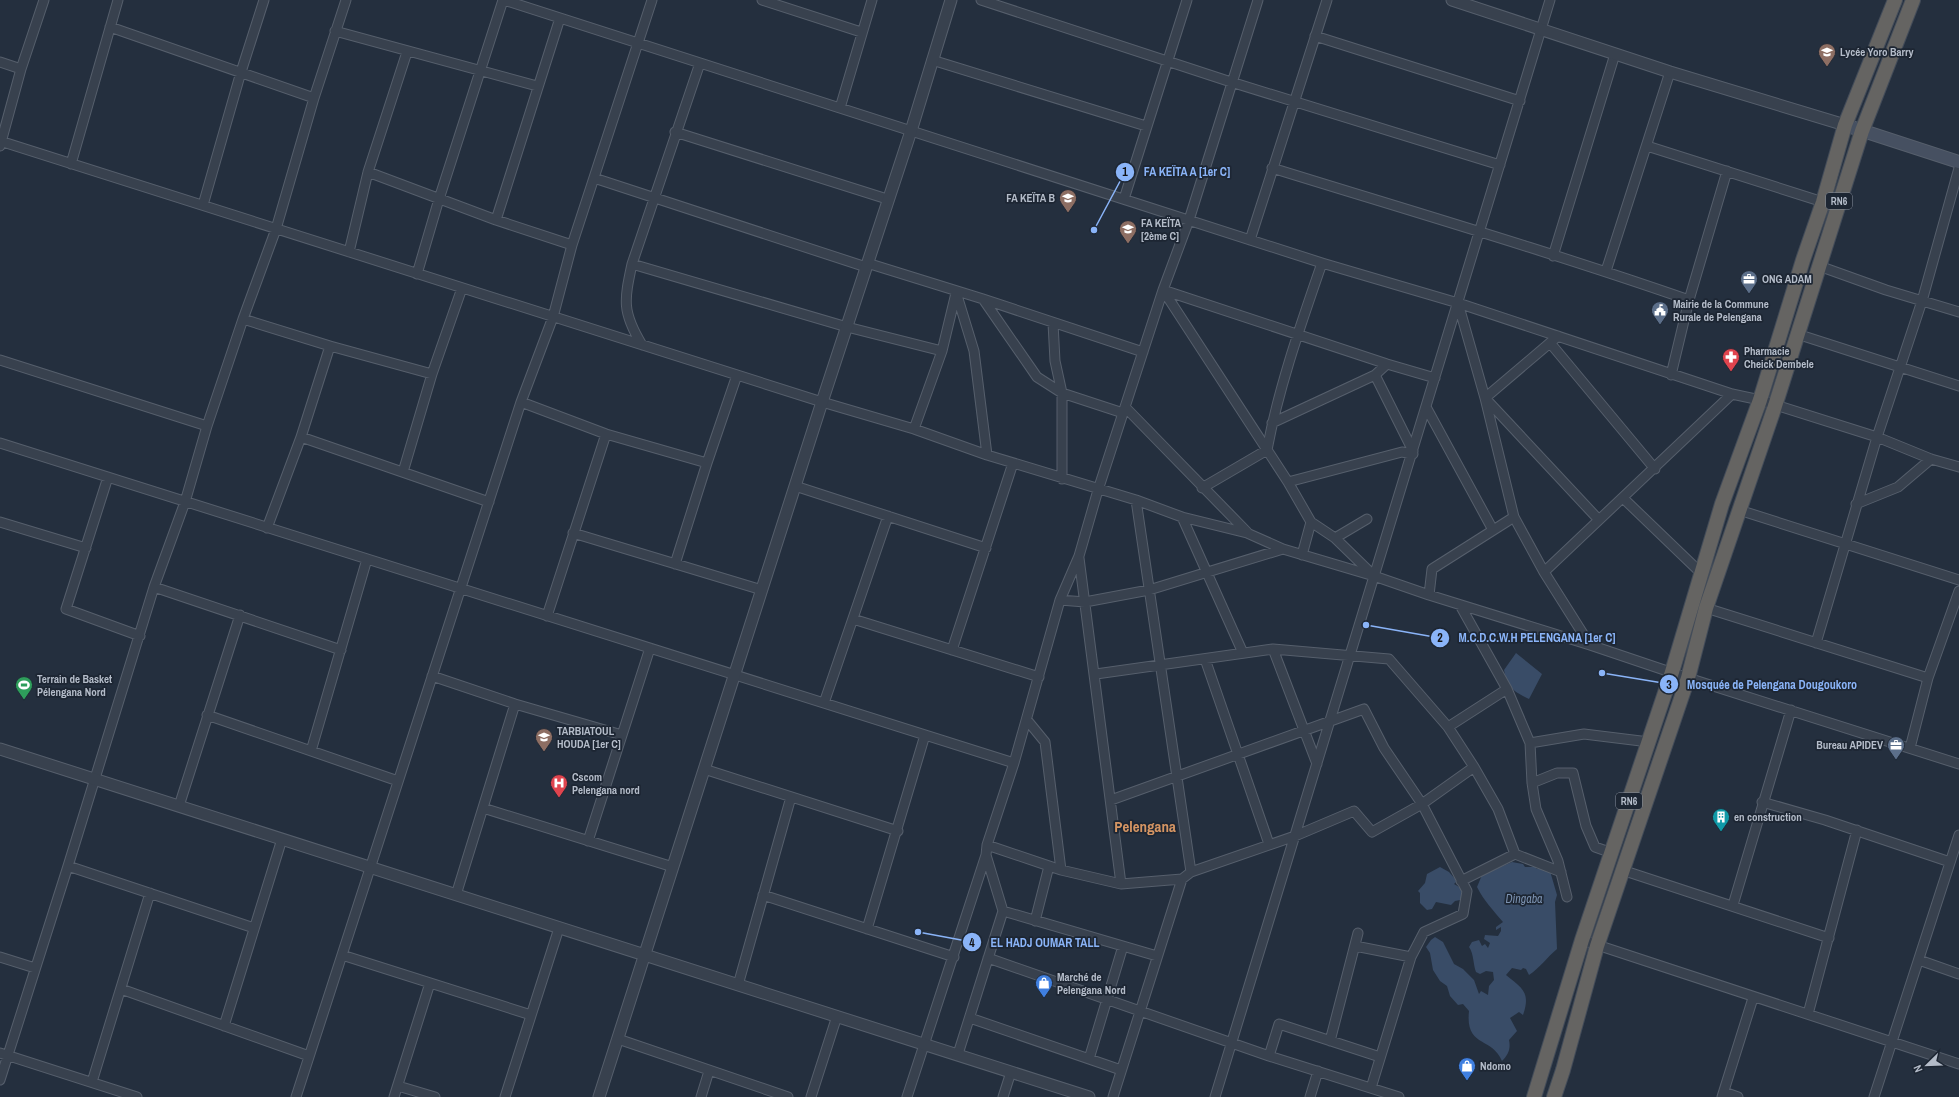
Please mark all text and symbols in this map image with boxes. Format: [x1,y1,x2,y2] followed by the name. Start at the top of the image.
[1817,42,1837,67] school or university icon: Lycée Yoro Barry
[1840,45,1914,59] place label: Lycée Yoro Barry
[1115,160,1239,184] callout: FA KEÏTA A [1er C]
[1122,164,1128,180] text: 1
[1144,164,1230,180] text: FA KEÏTA A [1er C]
[1058,188,1078,213] school or university icon: FA KEÏTA B
[1006,191,1055,205] place label: FA KEÏTA B
[1826,193,1852,209] road number: RN6
[1141,216,1182,243] place label: FA KEÏTA [2ème C]
[1118,219,1138,244] school or university icon: FA KEÏTA [2ème C]
[1739,269,1759,294] office icon: ONG ADAM
[1762,272,1812,286] place label: ONG ADAM
[1673,297,1769,324] place label: Mairie de la Commune Rurale de Pelengana
[1650,300,1670,325] public building icon: Mairie de la Commune Rurale de Pelengana
[1744,344,1814,371] place label: Pharmacie Cheick Dembele
[1721,347,1741,372] pharmacy icon: Pharmacie Cheick Dembele
[1430,626,1624,650] callout: M.C.D.C.W.H PELENGANA [1er C]
[1437,630,1443,646] text: 2
[1458,630,1616,646] text: M.C.D.C.W.H PELENGANA [1er C]
[37,672,112,699] place label: Terrain de Basket Pélengana Nord
[1659,672,1865,696] callout: Mosquée de Pelengana Dougoukoro
[14,675,34,700] sports icon: Terrain de Basket Pélengana Nord
[1666,677,1672,693] text: 3
[1687,677,1857,693] text: Mosquée de Pelengana Dougoukoro
[557,724,621,751] place label: TARBIATOUL HOUDA [1er C]
[534,727,554,752] school or university icon: TARBIATOUL HOUDA [1er C]
[1886,735,1906,760] office icon: Bureau APIDEV
[1816,738,1884,752] place label: Bureau APIDEV
[572,770,640,797] place label: Cscom Pelengana nord
[549,773,569,798] hospital icon: Cscom Pelengana nord
[1616,793,1642,809] road number: RN6
[1711,807,1731,832] building icon: en construction
[1734,810,1802,824] place label: en construction
[1114,816,1176,837] district label: Pelengana
[1505,891,1543,907] water label: Dingaba
[962,930,1108,954] callout: EL HADJ OUMAR TALL
[969,935,975,951] text: 4
[991,935,1100,951] text: EL HADJ OUMAR TALL
[1057,970,1126,997] place label: Marché de Pelengana Nord
[1034,973,1054,998] shop icon: Marché de Pelengana Nord
[1907,1045,1947,1085] north arrow
[1457,1056,1477,1081] shop icon: Ndomo
[1480,1059,1512,1073] place label: Ndomo
[1910,1063,1926,1075] text: N

